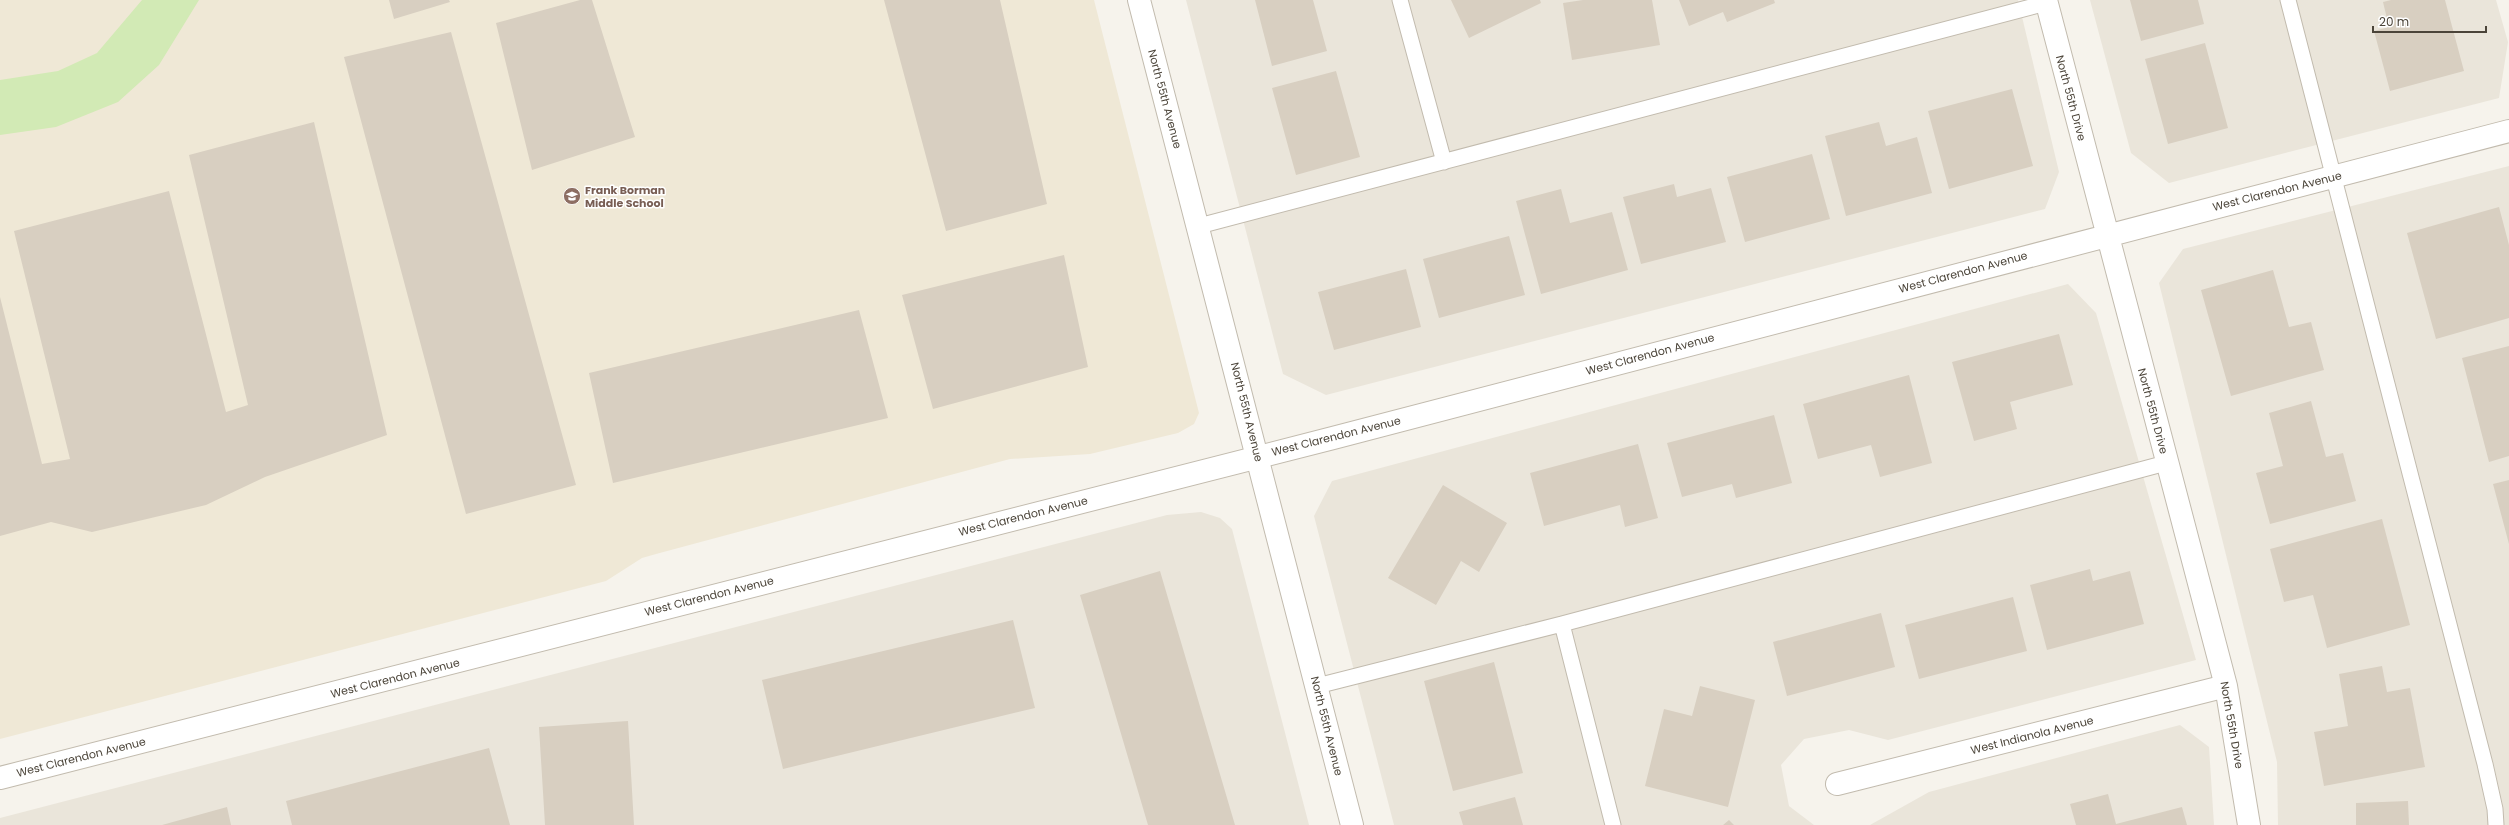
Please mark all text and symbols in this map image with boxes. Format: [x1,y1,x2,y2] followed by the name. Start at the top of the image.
[2373,8,2486,34] scale bar
[2379,13,2409,30] text: 20 m
[1144,48,1186,150] street label: North 55th Avenue
[2052,53,2090,143] street label: North 55th Drive
[2211,167,2343,215] street label: West Clarendon Avenue
[585,182,665,211] place label: Frank Borman Middle School
[562,186,582,206] school or university icon: Frank Borman Middle School
[1897,247,2029,297] street label: West Clarendon Avenue
[1584,329,1716,379] street label: West Clarendon Avenue
[1227,361,1267,464] street label: North 55th Avenue
[2134,366,2172,456] street label: North 55th Drive
[1270,412,1402,460] street label: West Clarendon Avenue
[957,492,1089,540] street label: West Clarendon Avenue
[643,572,775,620] street label: West Clarendon Avenue
[329,654,461,702] street label: West Clarendon Avenue
[1307,675,1347,778] street label: North 55th Avenue
[2216,680,2248,770] street label: North 55th Drive
[1969,712,2095,758] street label: West Indianola Avenue
[15,733,147,781] street label: West Clarendon Avenue

